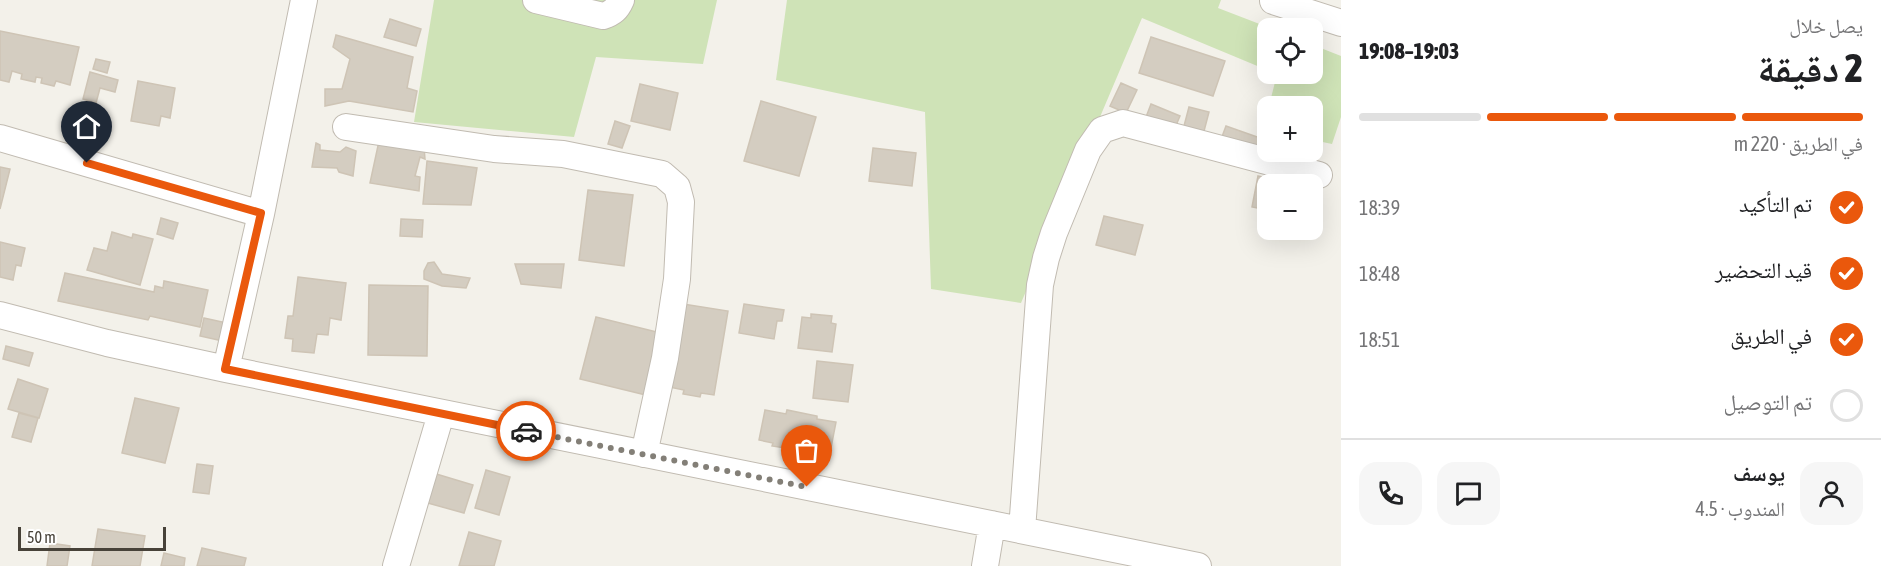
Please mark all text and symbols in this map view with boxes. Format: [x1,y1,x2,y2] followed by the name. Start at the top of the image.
[1789,14,1863,37] text: يصل خلال
[1257,18,1323,240] map controls
[1257,18,1323,84] button: locate
[1359,38,1459,64] text: 19:03–19:08
[1757,46,1863,90] text: 2 دقيقة
[1257,96,1323,162] button: +
[61,101,112,163] pin
[70,110,103,143] icon: home
[1734,132,1863,155] text: في الطريق · 220 m
[1257,174,1323,240] button: −
[1739,191,1812,217] text: تم التأكيد
[1830,191,1863,224] icon: check
[1359,196,1400,219] text: 18:39
[1715,257,1812,283] text: قيد التحضير
[1830,257,1863,290] icon: check
[1359,262,1400,285] text: 18:48
[1730,323,1812,349] text: في الطريق
[1830,323,1863,356] icon: check
[1359,328,1400,351] text: 18:51
[1723,389,1812,415] text: تم التوصيل
[496,401,556,461] courier
[510,415,543,448] icon: car
[781,425,832,487] pin
[790,434,823,467] icon: bag
[1733,460,1785,486] text: يوسف
[1359,462,1422,525] button: phone
[1437,462,1500,525] button: chat
[1800,462,1863,525] button: person
[1695,497,1785,520] text: المندوب · 4.5
[18,524,166,552] scale bar
[27,528,56,546] text: 50 m

